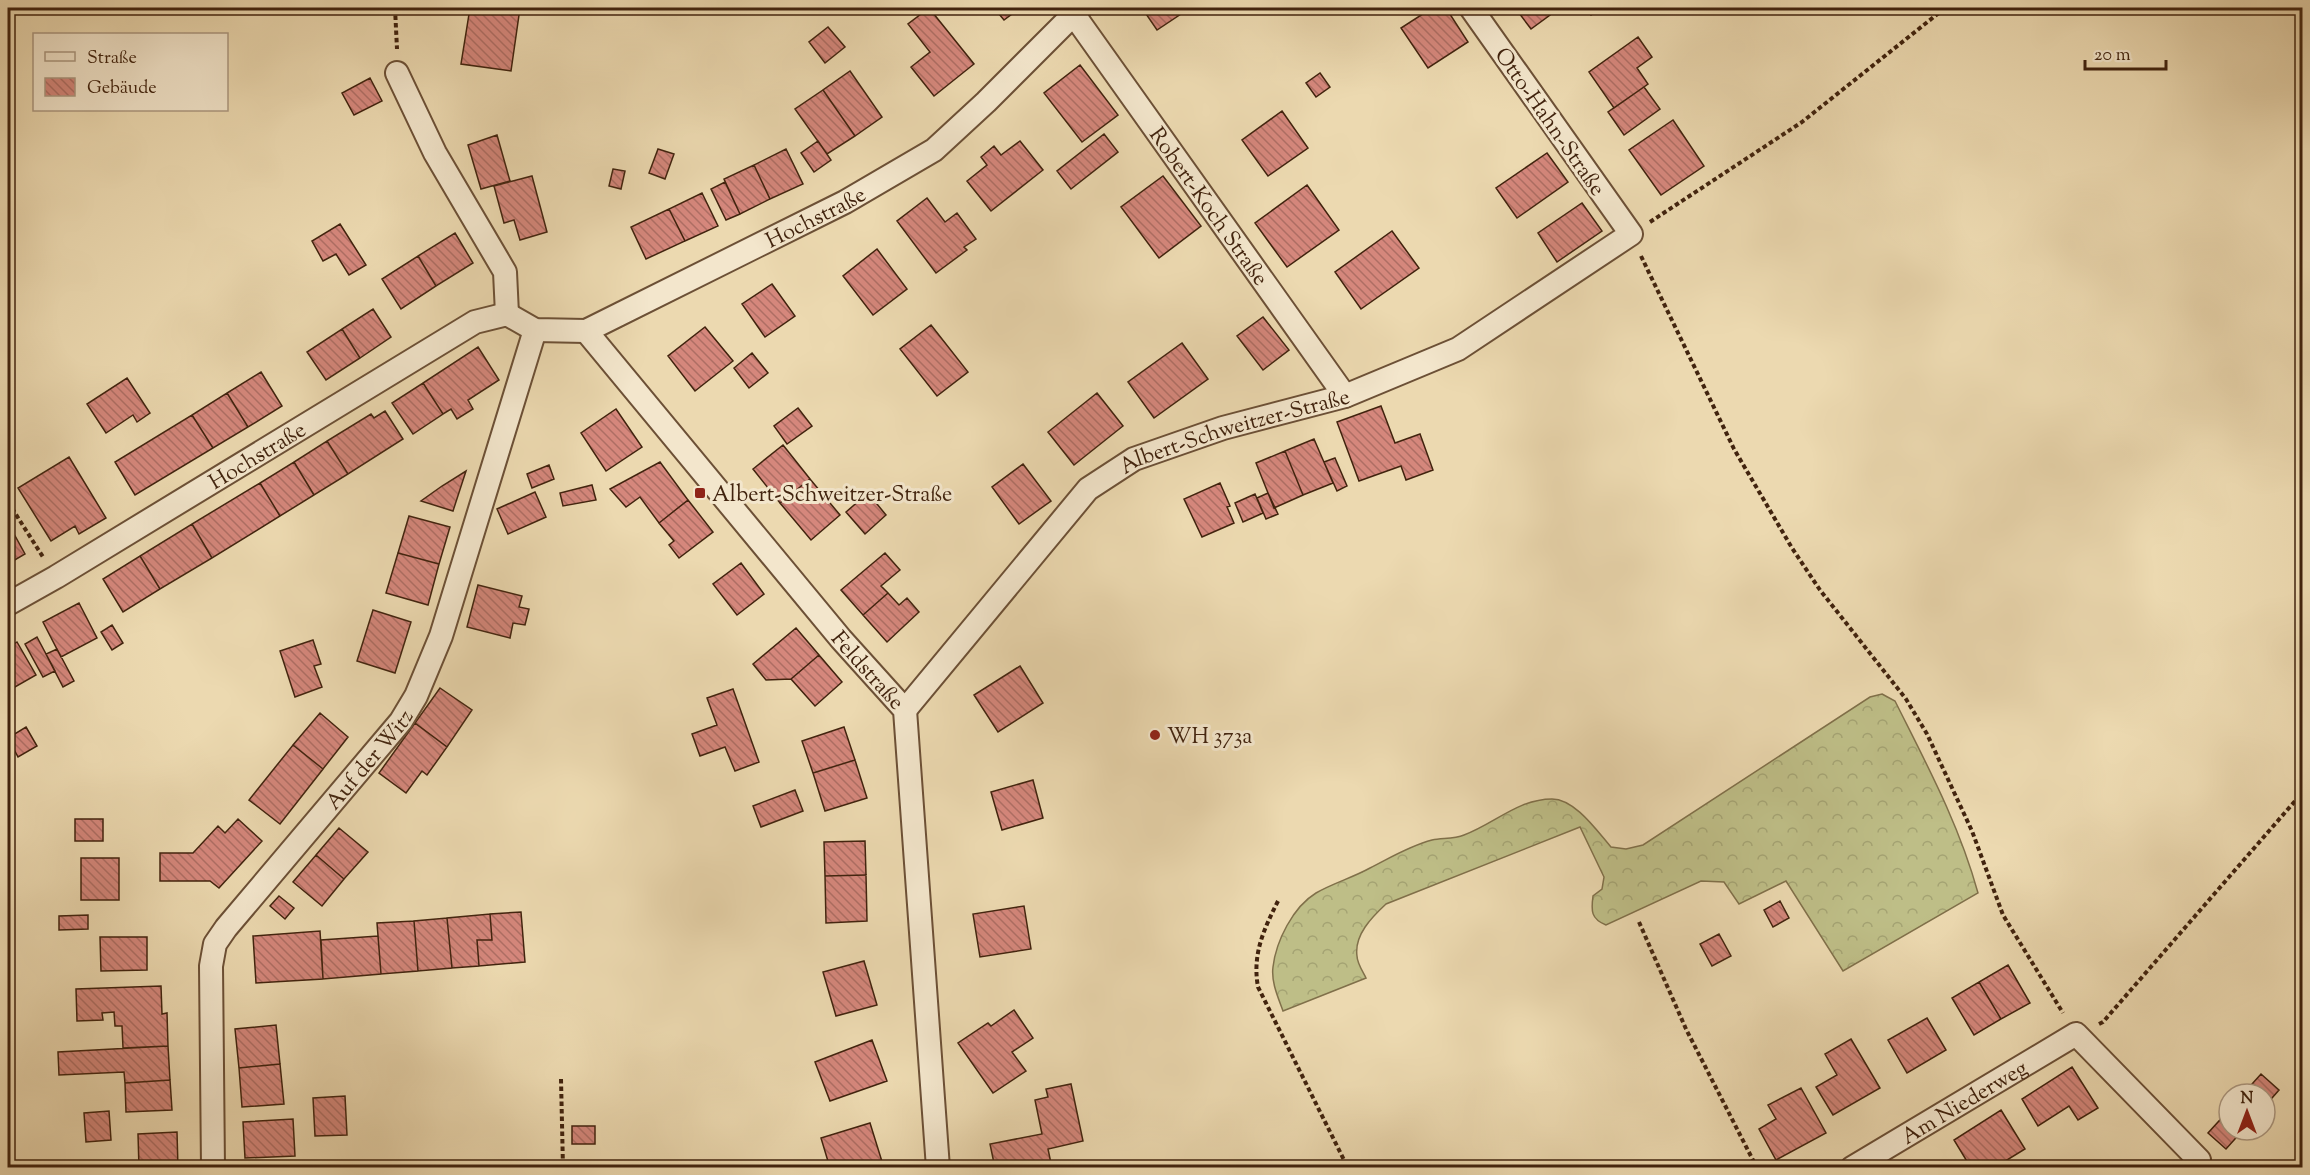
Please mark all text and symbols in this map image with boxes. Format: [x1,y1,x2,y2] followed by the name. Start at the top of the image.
[33,33,228,111] legend
[2085,33,2166,71] scale bar
[1485,42,1612,204] street label: Otto-Hahn-Straße
[2094,43,2131,69] text: 20 m
[87,46,137,72] text: Straße
[87,76,157,102] text: Gebäude
[1140,122,1275,293] street label: Robert-Koch Straße
[761,180,873,258] street label: Hochstraße
[1113,382,1354,484] street label: Albert-Schweitzer-Straße
[203,416,313,499] street label: Hochstraße
[712,480,952,512] place label: Albert-Schweitzer-Straße
[693,486,707,500] marker: Albert-Schweitzer-Straße
[822,625,911,718] street label: Feldstraße
[319,704,423,818] street label: Auf der Witz
[1167,722,1252,754] place label: WH 373a
[1148,728,1162,742] marker: WH 373a
[1896,1053,2035,1154] street label: Am Niederweg
[2217,1082,2277,1142] north arrow
[2241,1088,2254,1111] text: N

